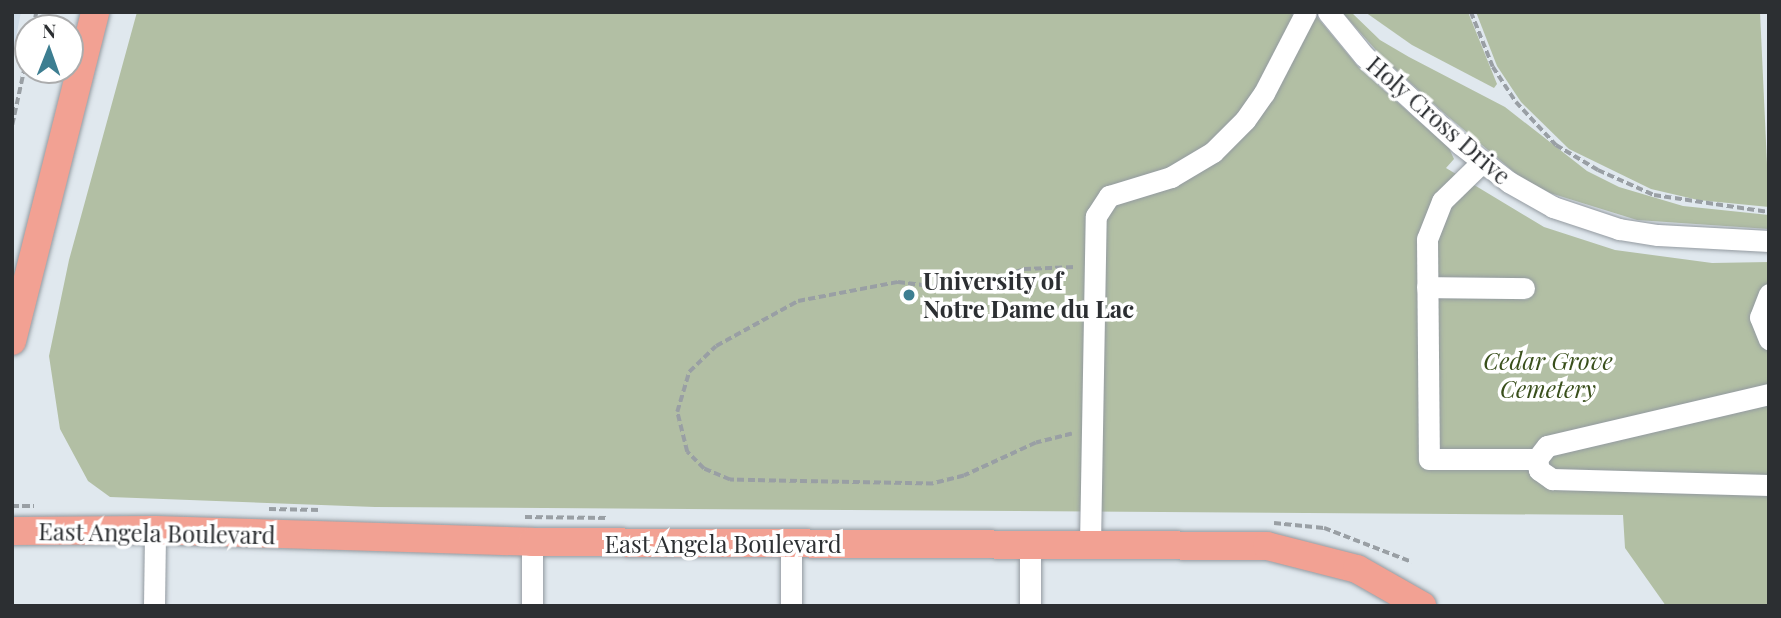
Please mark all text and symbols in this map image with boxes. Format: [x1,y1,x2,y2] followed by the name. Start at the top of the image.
[14,14,84,84] north arrow
[42,17,56,43] text: N
[1361,50,1517,190] street label: Holy Cross Drive
[923,267,1134,323] place label: University of Notre Dame du Lac
[901,287,917,303] marker: University of Notre Dame du Lac
[1483,347,1613,403] park label: Cedar Grove Cemetery
[37,517,277,549] street label: East Angela Boulevard
[604,530,842,558] street label: East Angela Boulevard

